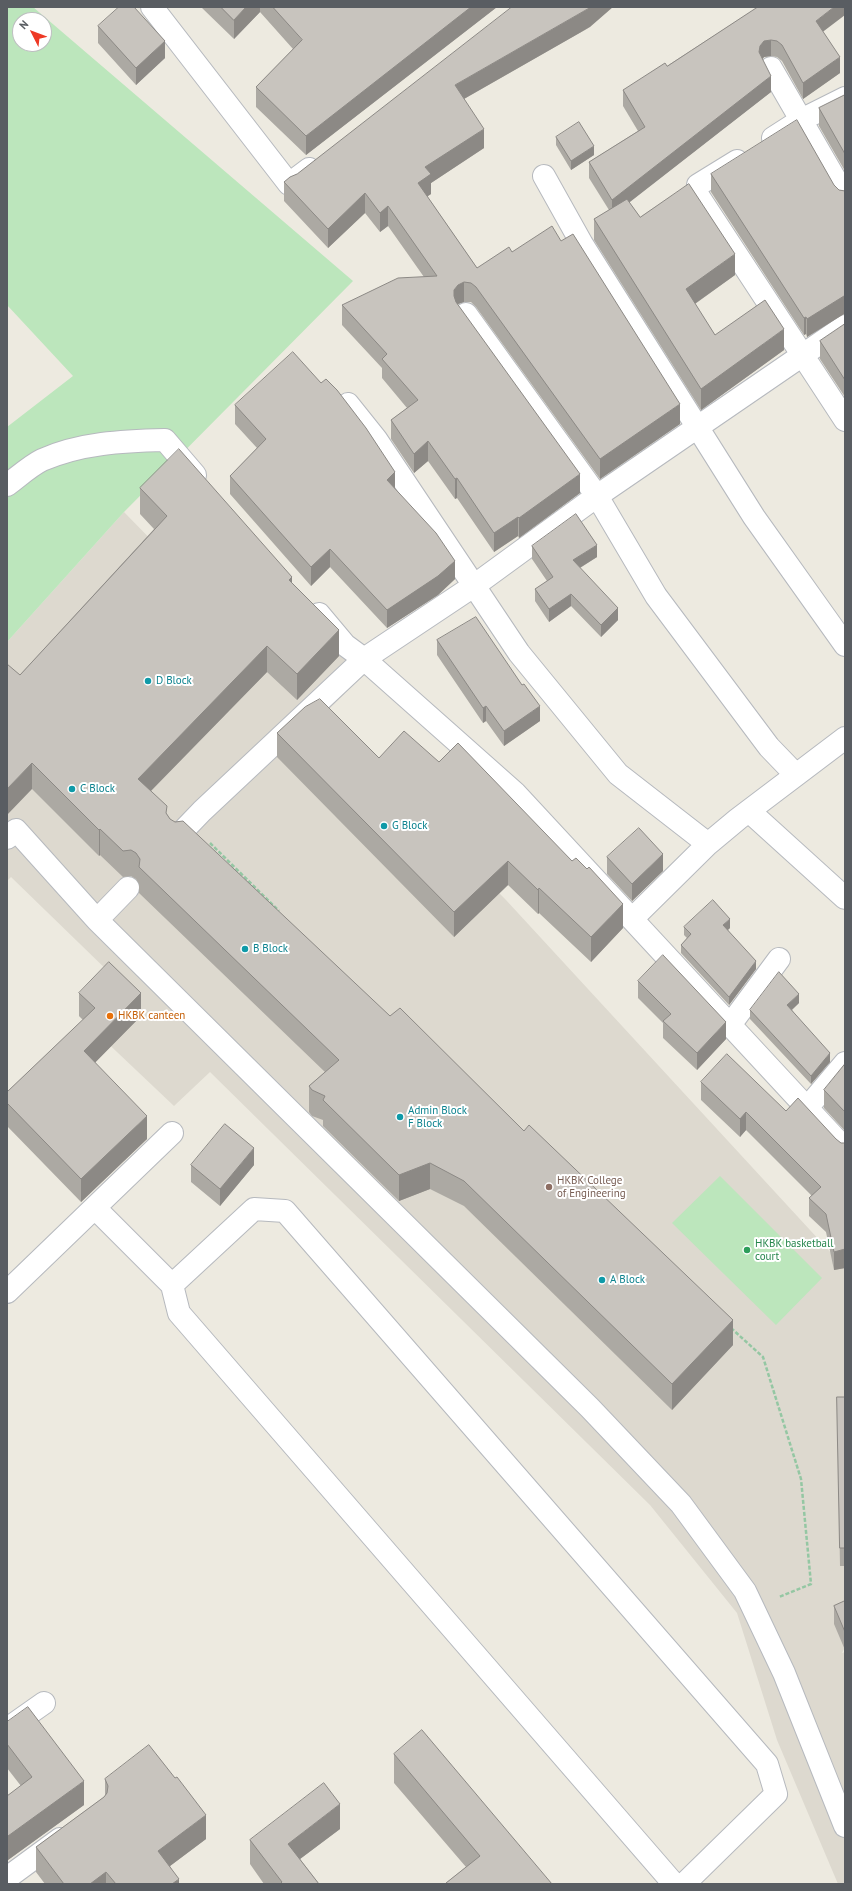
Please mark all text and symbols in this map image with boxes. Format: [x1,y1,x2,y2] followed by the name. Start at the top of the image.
[12,12,52,52] north arrow
[16,17,31,32] text: N
[156,674,192,688] place label: D Block
[143,676,153,686] marker: D Block
[80,782,115,796] place label: C Block
[67,784,77,794] marker: C Block
[392,819,427,833] place label: G Block
[379,821,389,831] marker: G Block
[253,942,288,956] place label: B Block
[240,944,250,954] marker: B Block
[118,1009,185,1023] place label: HKBK canteen
[105,1011,115,1021] marker: HKBK canteen
[408,1104,467,1130] place label: Admin Block F Block
[395,1112,405,1122] marker: Admin Block F Block
[557,1174,626,1200] place label: HKBK College of Engineering
[544,1182,554,1192] marker: HKBK College of Engineering
[755,1237,833,1263] place label: HKBK basketball court
[742,1245,752,1255] marker: HKBK basketball court
[610,1273,645,1287] place label: A Block
[597,1275,607,1285] marker: A Block

